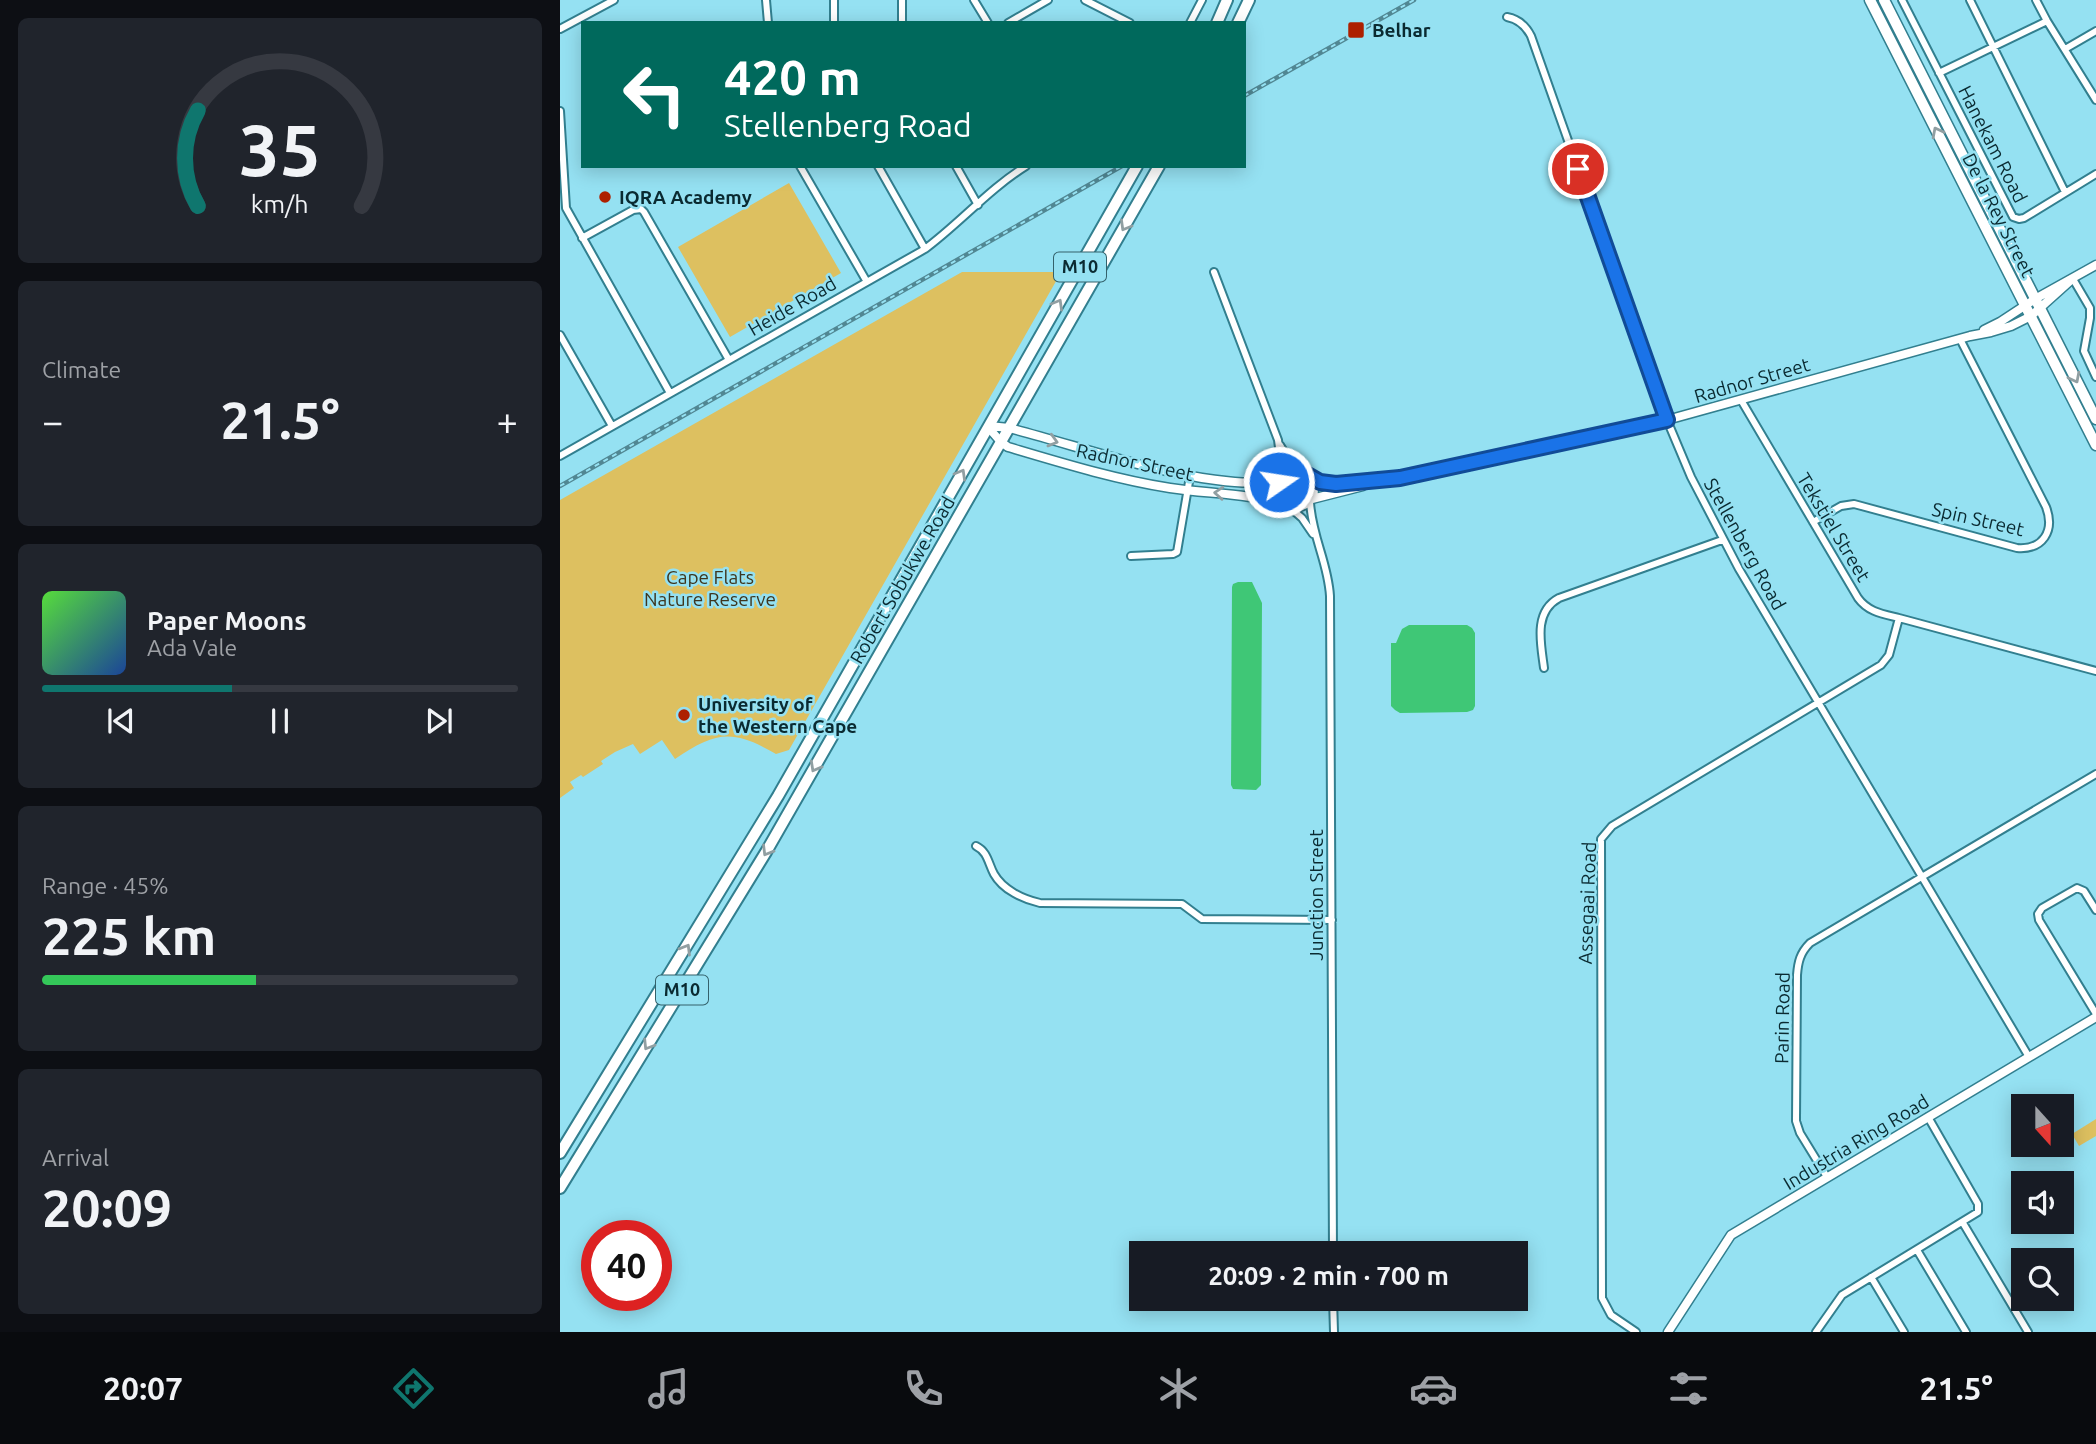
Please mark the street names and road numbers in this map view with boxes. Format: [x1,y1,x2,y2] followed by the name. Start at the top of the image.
[1954,82,2032,206] street label: Hanekam Road
[1958,149,2040,281] street label: De la Rey Street
[1054,253,1106,282] road number: M10
[744,272,840,340] street label: Heide Road
[1692,353,1813,407] street label: Radnor Street
[1074,439,1196,485] street label: Radnor Street
[1793,469,1875,586] street label: Tekstiel Street
[1700,474,1790,614] street label: Stellenberg Road
[845,492,959,668] street label: Robert Sobukwe Road
[1930,498,2027,540] street label: Spin Street
[1305,829,1327,961] street label: Junction Street
[1574,841,1600,965] street label: Assegaai Road
[1770,972,1794,1064] street label: Parin Road
[656,975,708,1004] road number: M10
[1779,1090,1933,1194] street label: Industria Ring Road

